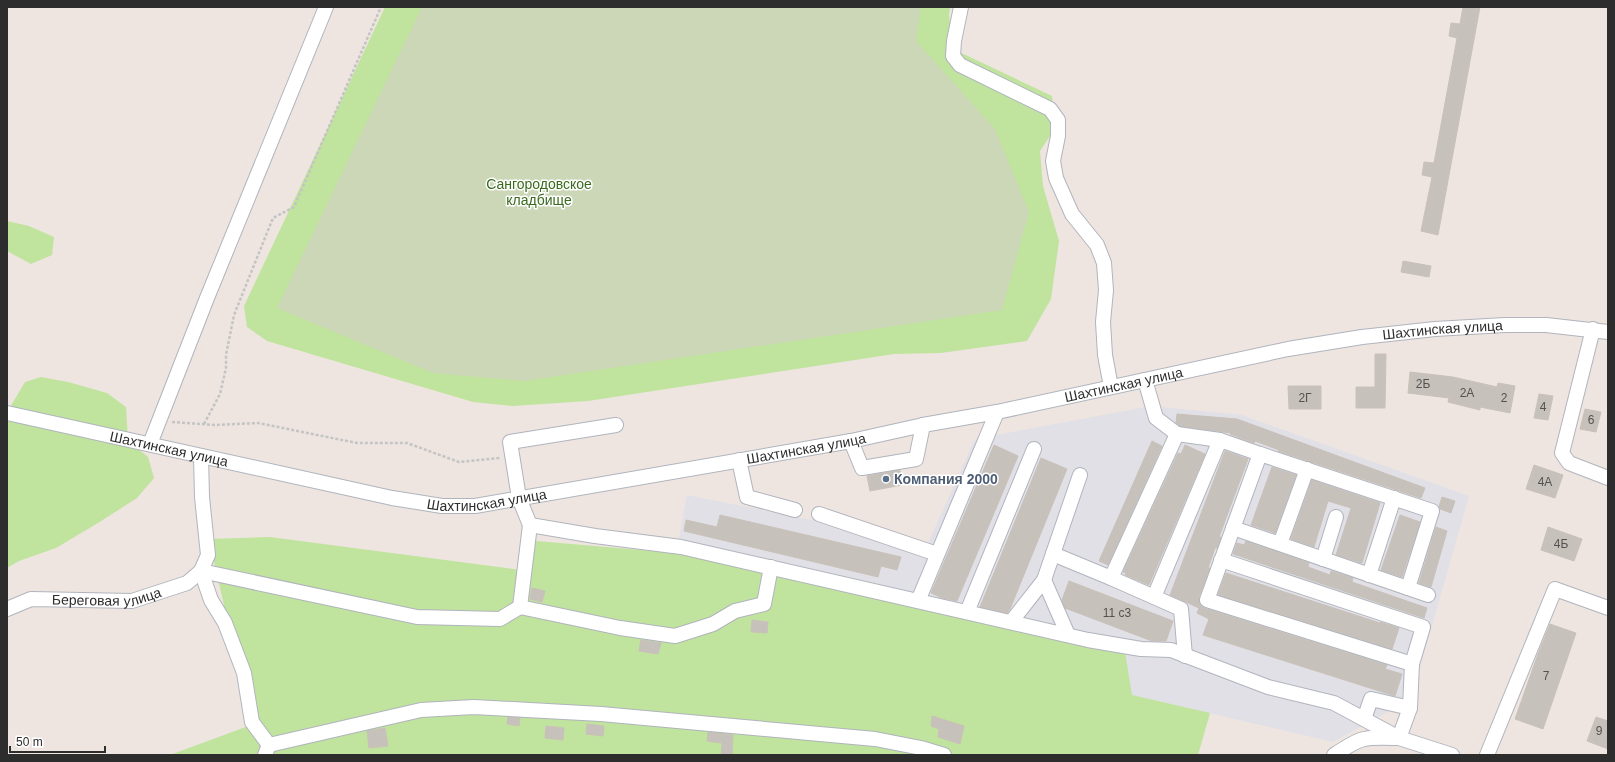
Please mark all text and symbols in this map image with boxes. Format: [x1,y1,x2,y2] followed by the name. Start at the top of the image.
[486,176,592,208] park label: Сангородовское кладбище
[1382,317,1503,343] street label: Шахтинская улица
[1063,364,1185,405] street label: Шахтинская улица
[1416,377,1430,391] house number: 2Б
[1460,386,1474,400] house number: 2А
[1298,391,1312,405] house number: 2Г
[1501,391,1508,405] house number: 2
[1540,400,1547,414] house number: 4
[1588,413,1595,427] house number: 6
[108,428,230,470] street label: Шахтинская улица
[745,430,867,467] street label: Шахтинская улица
[894,471,998,487] place label: Компания 2000
[881,474,891,484] marker: Компания 2000
[1538,475,1552,489] house number: 4А
[426,486,548,514] street label: Шахтинская улица
[1554,537,1568,551] house number: 4Б
[52,584,163,609] street label: Береговая улица
[1103,606,1132,620] house number: 11 с3
[1543,669,1550,683] house number: 7
[1596,724,1603,738] house number: 9
[10,728,105,754] scale bar
[16,735,43,749] text: 50 m

